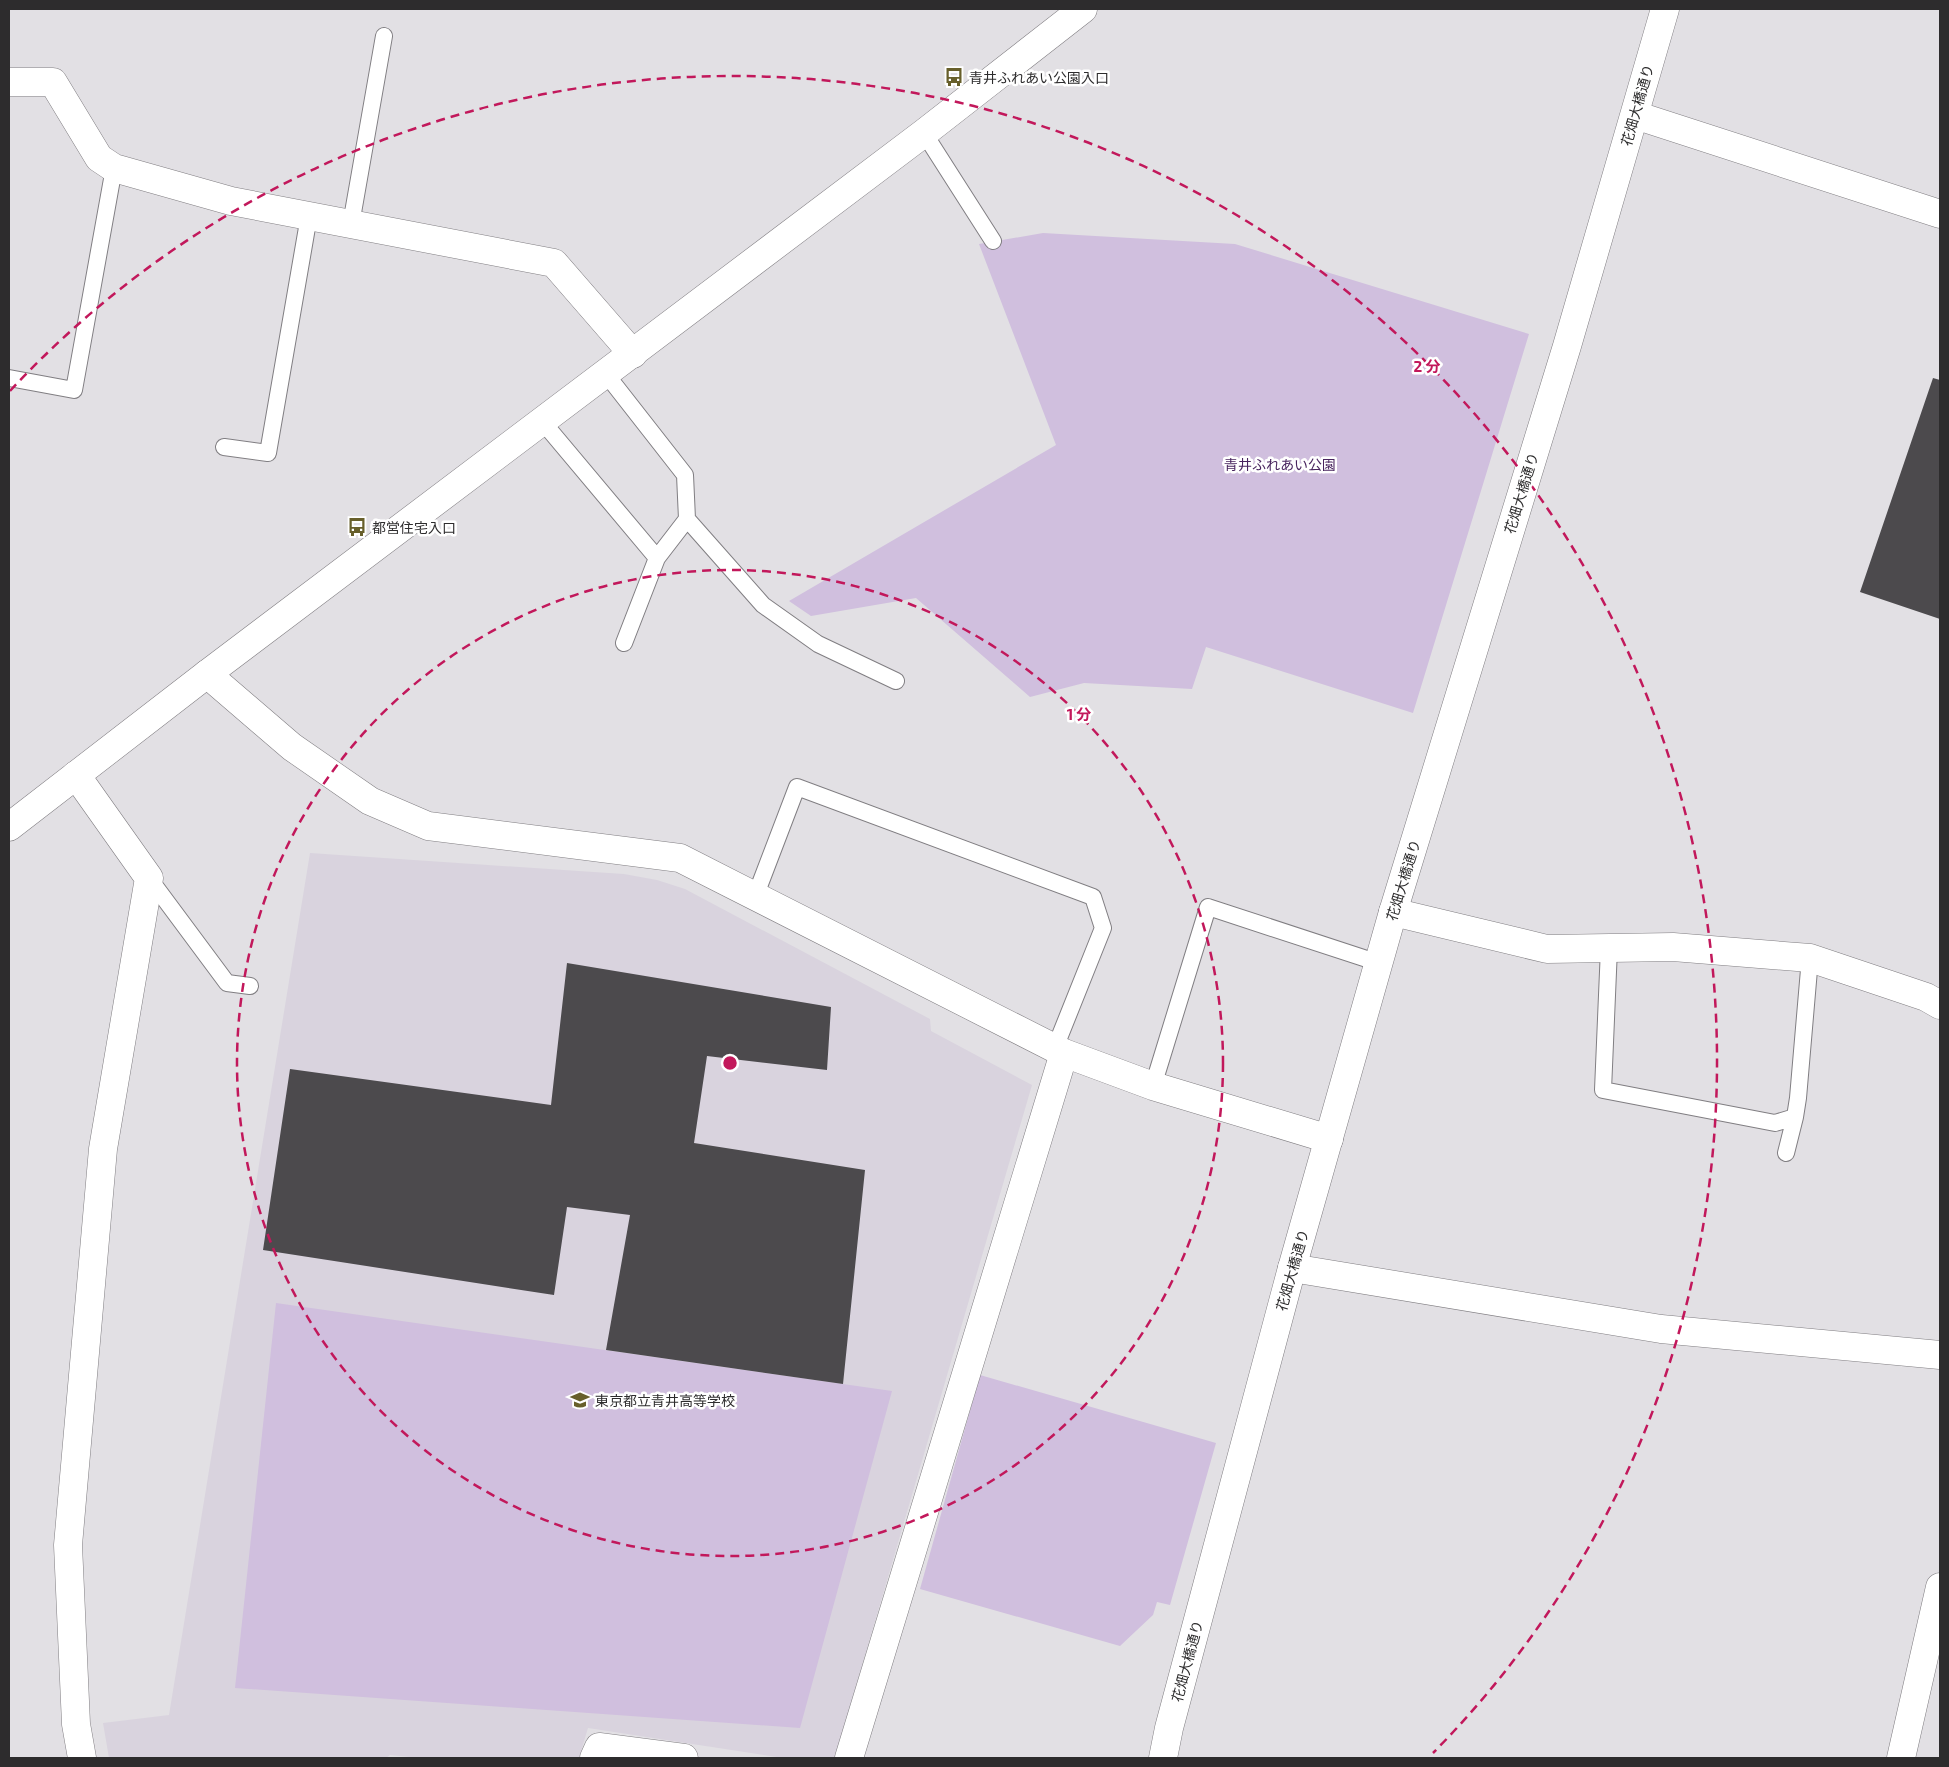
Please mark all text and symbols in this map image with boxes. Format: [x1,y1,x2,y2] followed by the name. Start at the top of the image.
[1617,62,1657,148] street label: 花畑大橋通り
[943,66,965,88] bus stop icon: 青井ふれあい公園入口
[969,69,1109,86] place label: 青井ふれあい公園入口
[1414,357,1440,375] text: 2 分
[1501,450,1541,536] street label: 花畑大橋通り
[1224,456,1336,473] park label: 青井ふれあい公園
[346,516,368,538] bus stop icon: 都営住宅入口
[372,519,456,536] place label: 都営住宅入口
[1067,705,1091,723] text: 1 分
[1383,837,1423,923] street label: 花畑大橋通り
[721,1054,739,1072] centre of rings
[1272,1227,1312,1313] street label: 花畑大橋通り
[569,1389,591,1411] school or university icon: 東京都立青井高等学校
[595,1392,735,1409] place label: 東京都立青井高等学校
[1168,1618,1206,1704] street label: 花畑大橋通り

